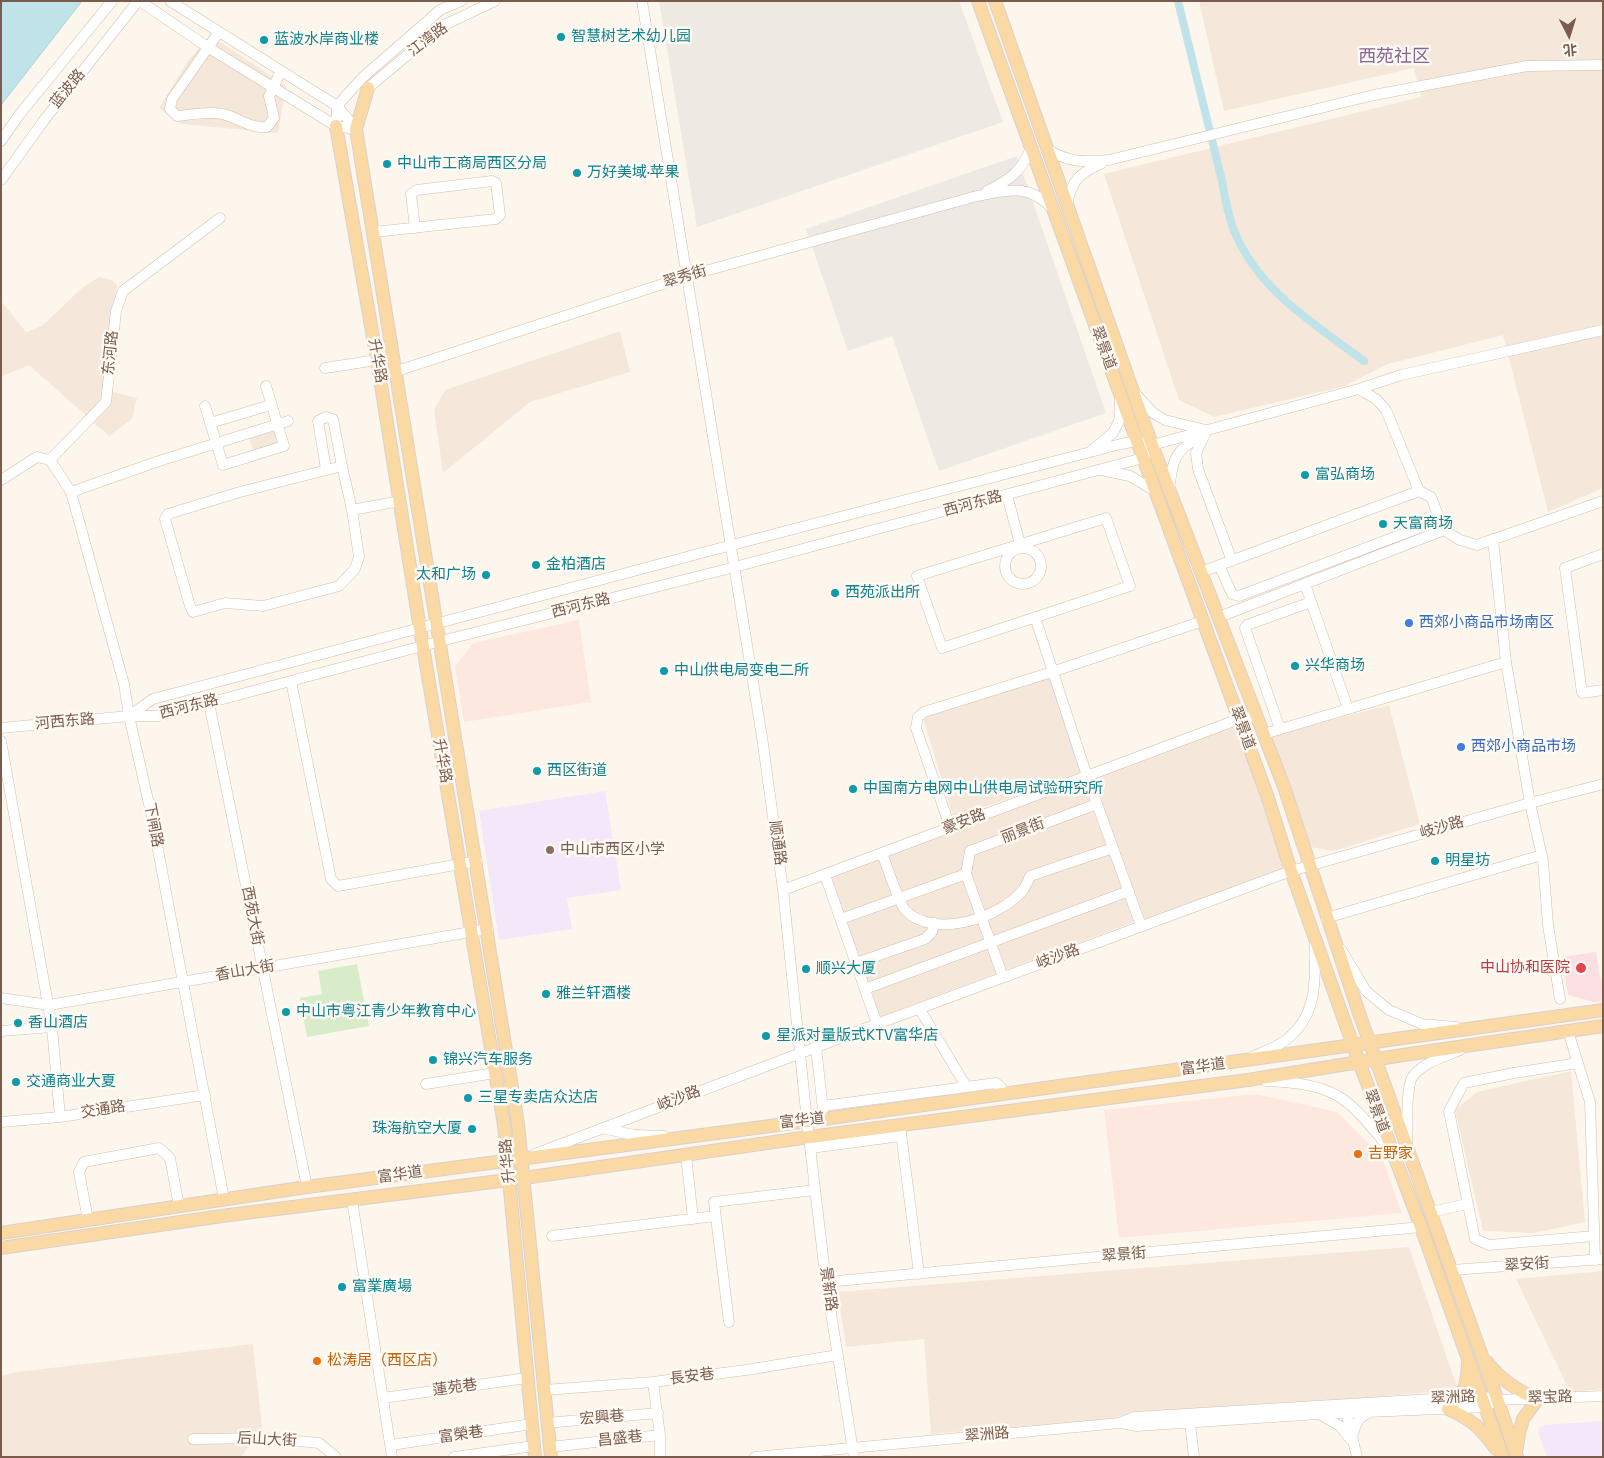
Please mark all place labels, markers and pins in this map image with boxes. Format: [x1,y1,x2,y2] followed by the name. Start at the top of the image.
[571,28,691,46] place label: 智慧树艺术幼儿园
[274,31,379,49] place label: 蓝波水岸商业楼
[555,31,567,43] marker: 智慧树艺术幼儿园
[258,34,270,46] marker: 蓝波水岸商业楼
[397,155,547,173] place label: 中山市工商局西区分局
[381,158,393,170] marker: 中山市工商局西区分局
[587,164,680,182] place label: 万好美域·苹果
[571,167,583,179] marker: 万好美域·苹果
[1315,466,1375,484] place label: 富弘商场
[1299,469,1311,481] marker: 富弘商场
[1393,515,1453,533] place label: 天富商场
[1377,518,1389,530] marker: 天富商场
[546,556,606,574] place label: 金柏酒店
[530,559,542,571] marker: 金柏酒店
[416,566,476,584] place label: 太和广场
[480,569,492,581] marker: 太和广场
[845,584,920,602] place label: 西苑派出所
[829,587,841,599] marker: 西苑派出所
[1419,614,1554,632] place label: 西郊小商品市场南区
[1403,617,1415,629] marker: 西郊小商品市场南区
[1305,657,1365,675] place label: 兴华商场
[1289,660,1301,672] marker: 兴华商场
[674,662,809,680] place label: 中山供电局变电二所
[658,665,670,677] marker: 中山供电局变电二所
[1471,738,1576,756] place label: 西郊小商品市场
[1455,741,1467,753] marker: 西郊小商品市场
[547,762,607,780] place label: 西区街道
[531,765,543,777] marker: 西区街道
[863,780,1103,798] place label: 中国南方电网中山供电局试验研究所
[847,783,859,795] marker: 中国南方电网中山供电局试验研究所
[560,841,665,859] place label: 中山市西区小学
[544,844,556,856] marker: 中山市西区小学
[1445,852,1490,870] place label: 明星坊
[1429,855,1441,867] marker: 明星坊
[1480,959,1570,977] place label: 中山协和医院
[816,960,876,978] place label: 顺兴大厦
[1574,961,1588,975] marker: 中山协和医院
[800,963,812,975] marker: 顺兴大厦
[556,985,631,1003] place label: 雅兰轩酒楼
[540,988,552,1000] marker: 雅兰轩酒楼
[296,1003,476,1021] place label: 中山市粤江青少年教育中心
[280,1006,292,1018] marker: 中山市粤江青少年教育中心
[28,1014,88,1032] place label: 香山酒店
[12,1017,24,1029] marker: 香山酒店
[776,1027,938,1045] place label: 星派对量版式KTV富华店
[760,1030,772,1042] marker: 星派对量版式KTV富华店
[443,1051,533,1069] place label: 锦兴汽车服务
[427,1054,439,1066] marker: 锦兴汽车服务
[26,1073,116,1091] place label: 交通商业大夏
[10,1076,22,1088] marker: 交通商业大夏
[478,1089,598,1107] place label: 三星专卖店众达店
[462,1092,474,1104] marker: 三星专卖店众达店
[372,1120,462,1138] place label: 珠海航空大厦
[466,1123,478,1135] marker: 珠海航空大厦
[1368,1145,1413,1163] place label: 吉野家
[1352,1148,1364,1160] marker: 吉野家
[352,1278,412,1296] place label: 富業廣場
[336,1281,348,1293] marker: 富業廣場
[327,1352,447,1370] place label: 松涛居（西区店）
[311,1355,323,1367] marker: 松涛居（西区店）

